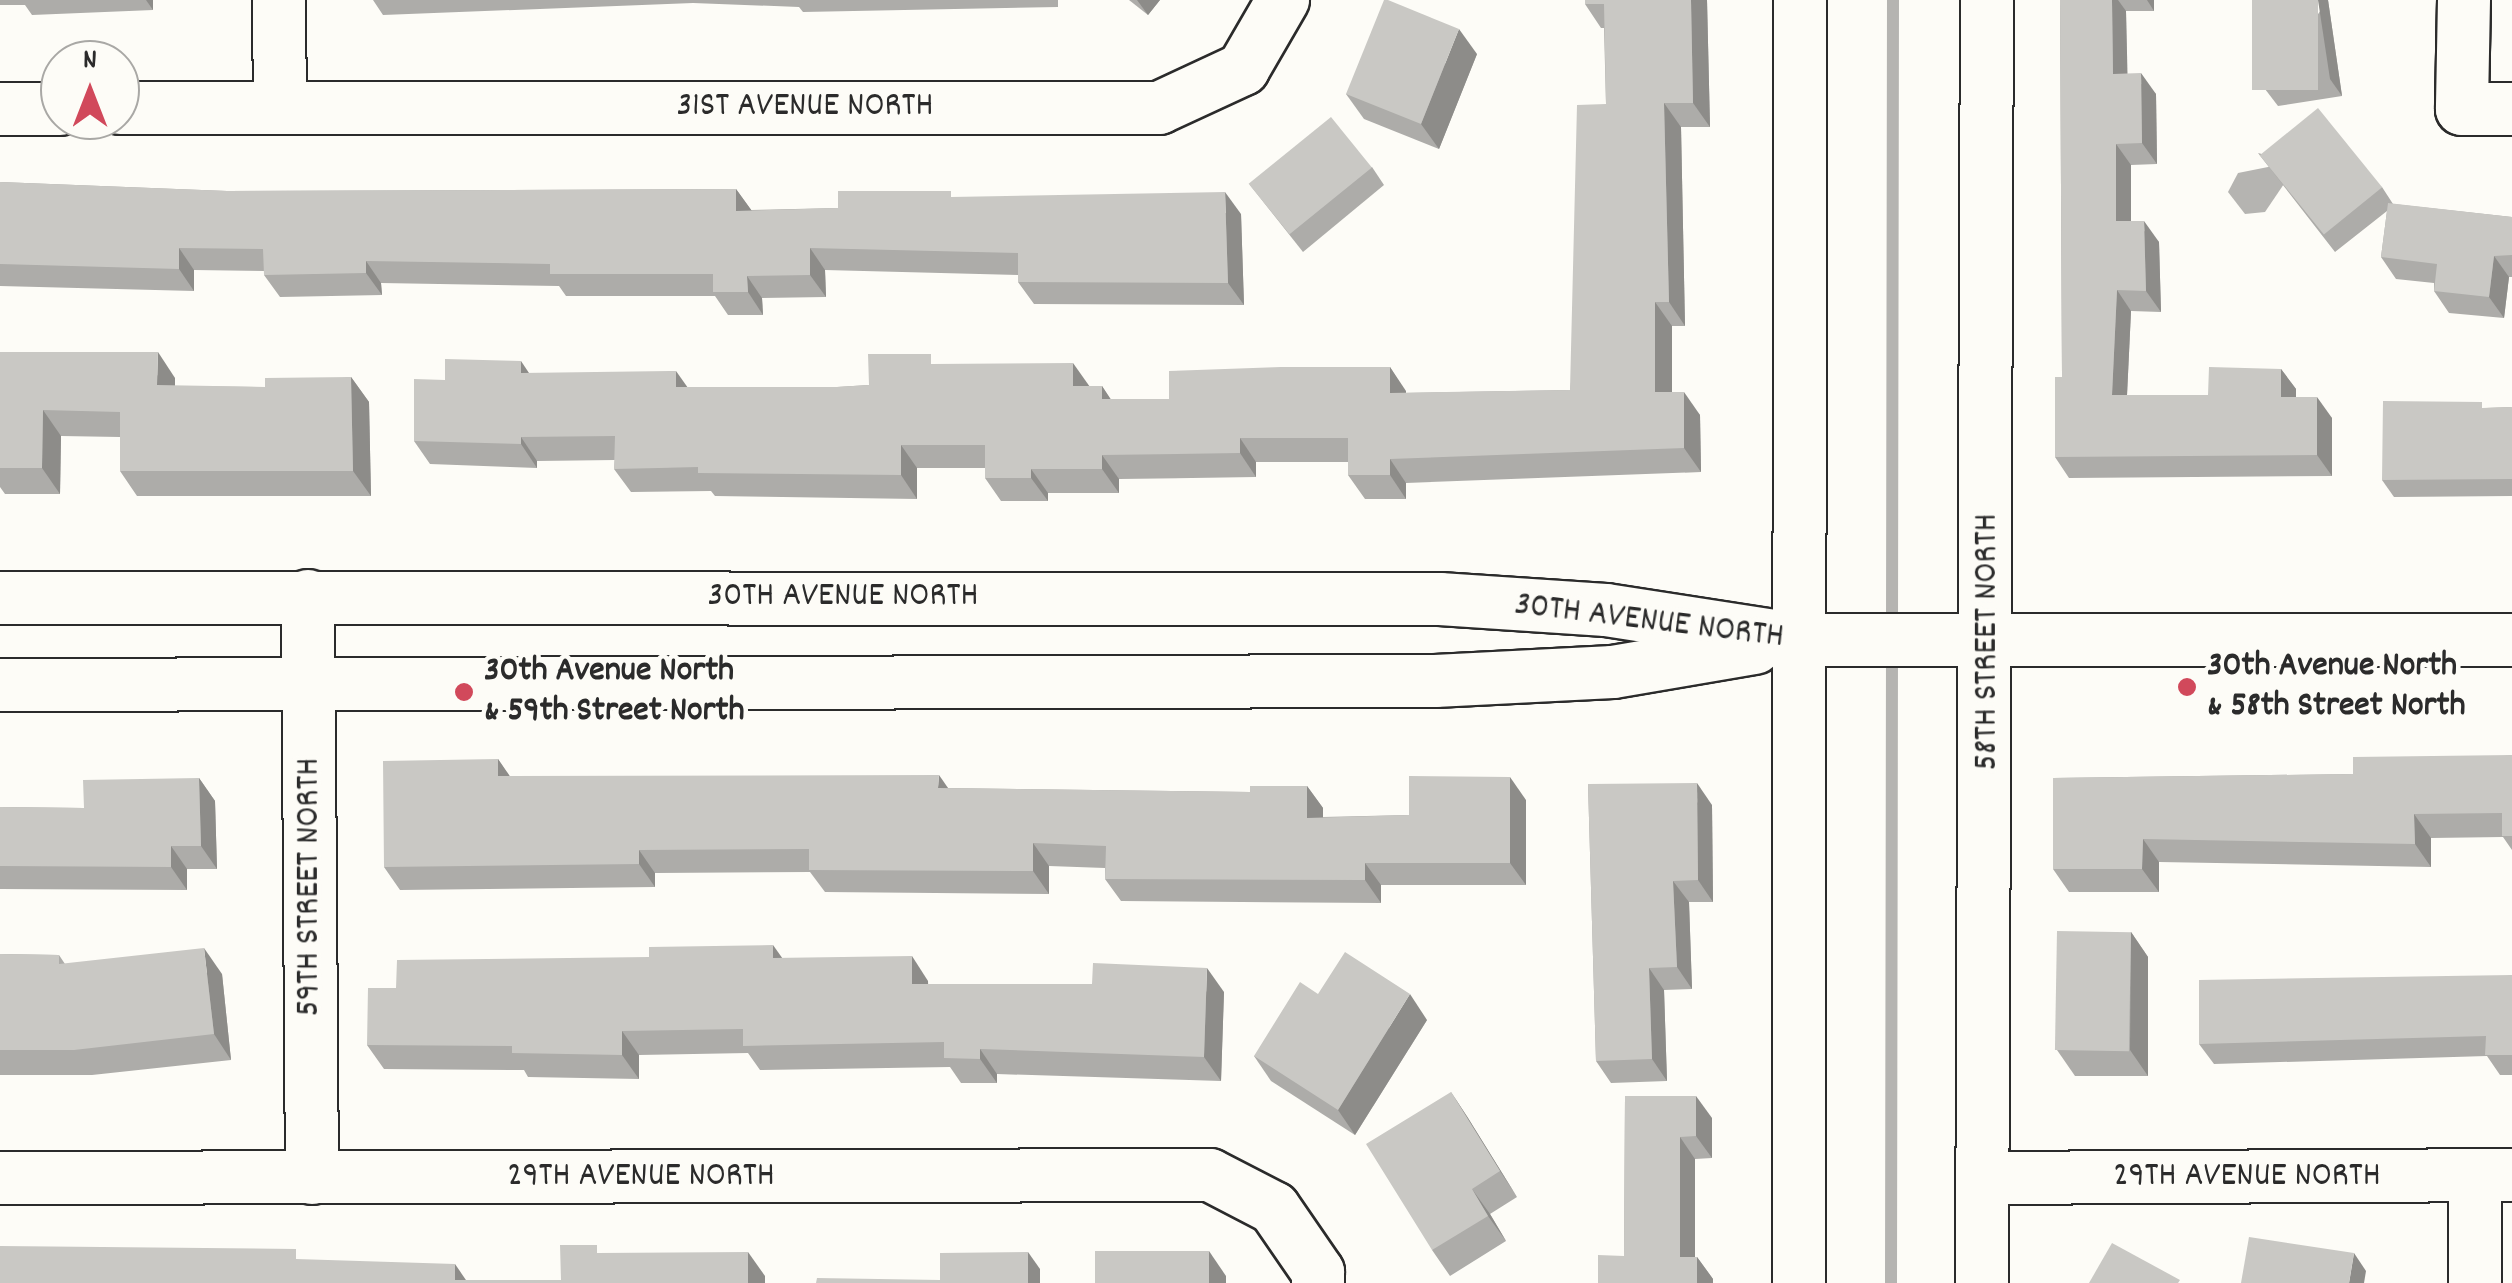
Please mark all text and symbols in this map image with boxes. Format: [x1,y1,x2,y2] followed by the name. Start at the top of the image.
[40,40,140,140] north arrow
[83,42,97,82] text: N
[677,86,933,128] street label: 31ST AVENUE NORTH
[1967,514,2009,770] street label: 58TH STREET NORTH
[708,576,978,618] street label: 30TH AVENUE NORTH
[1512,585,1786,659] street label: 30TH AVENUE NORTH
[2207,646,2465,728] place label: 30th Avenue North & 58th Street North
[484,651,744,733] place label: 30th Avenue North & 59th Street North
[2176,676,2198,698] marker: 30th Avenue North & 58th Street North
[453,681,475,703] marker: 30th Avenue North & 59th Street North
[289,758,331,1016] street label: 59TH STREET NORTH
[507,1156,775,1198] street label: 29TH AVENUE NORTH
[2113,1156,2381,1198] street label: 29TH AVENUE NORTH

